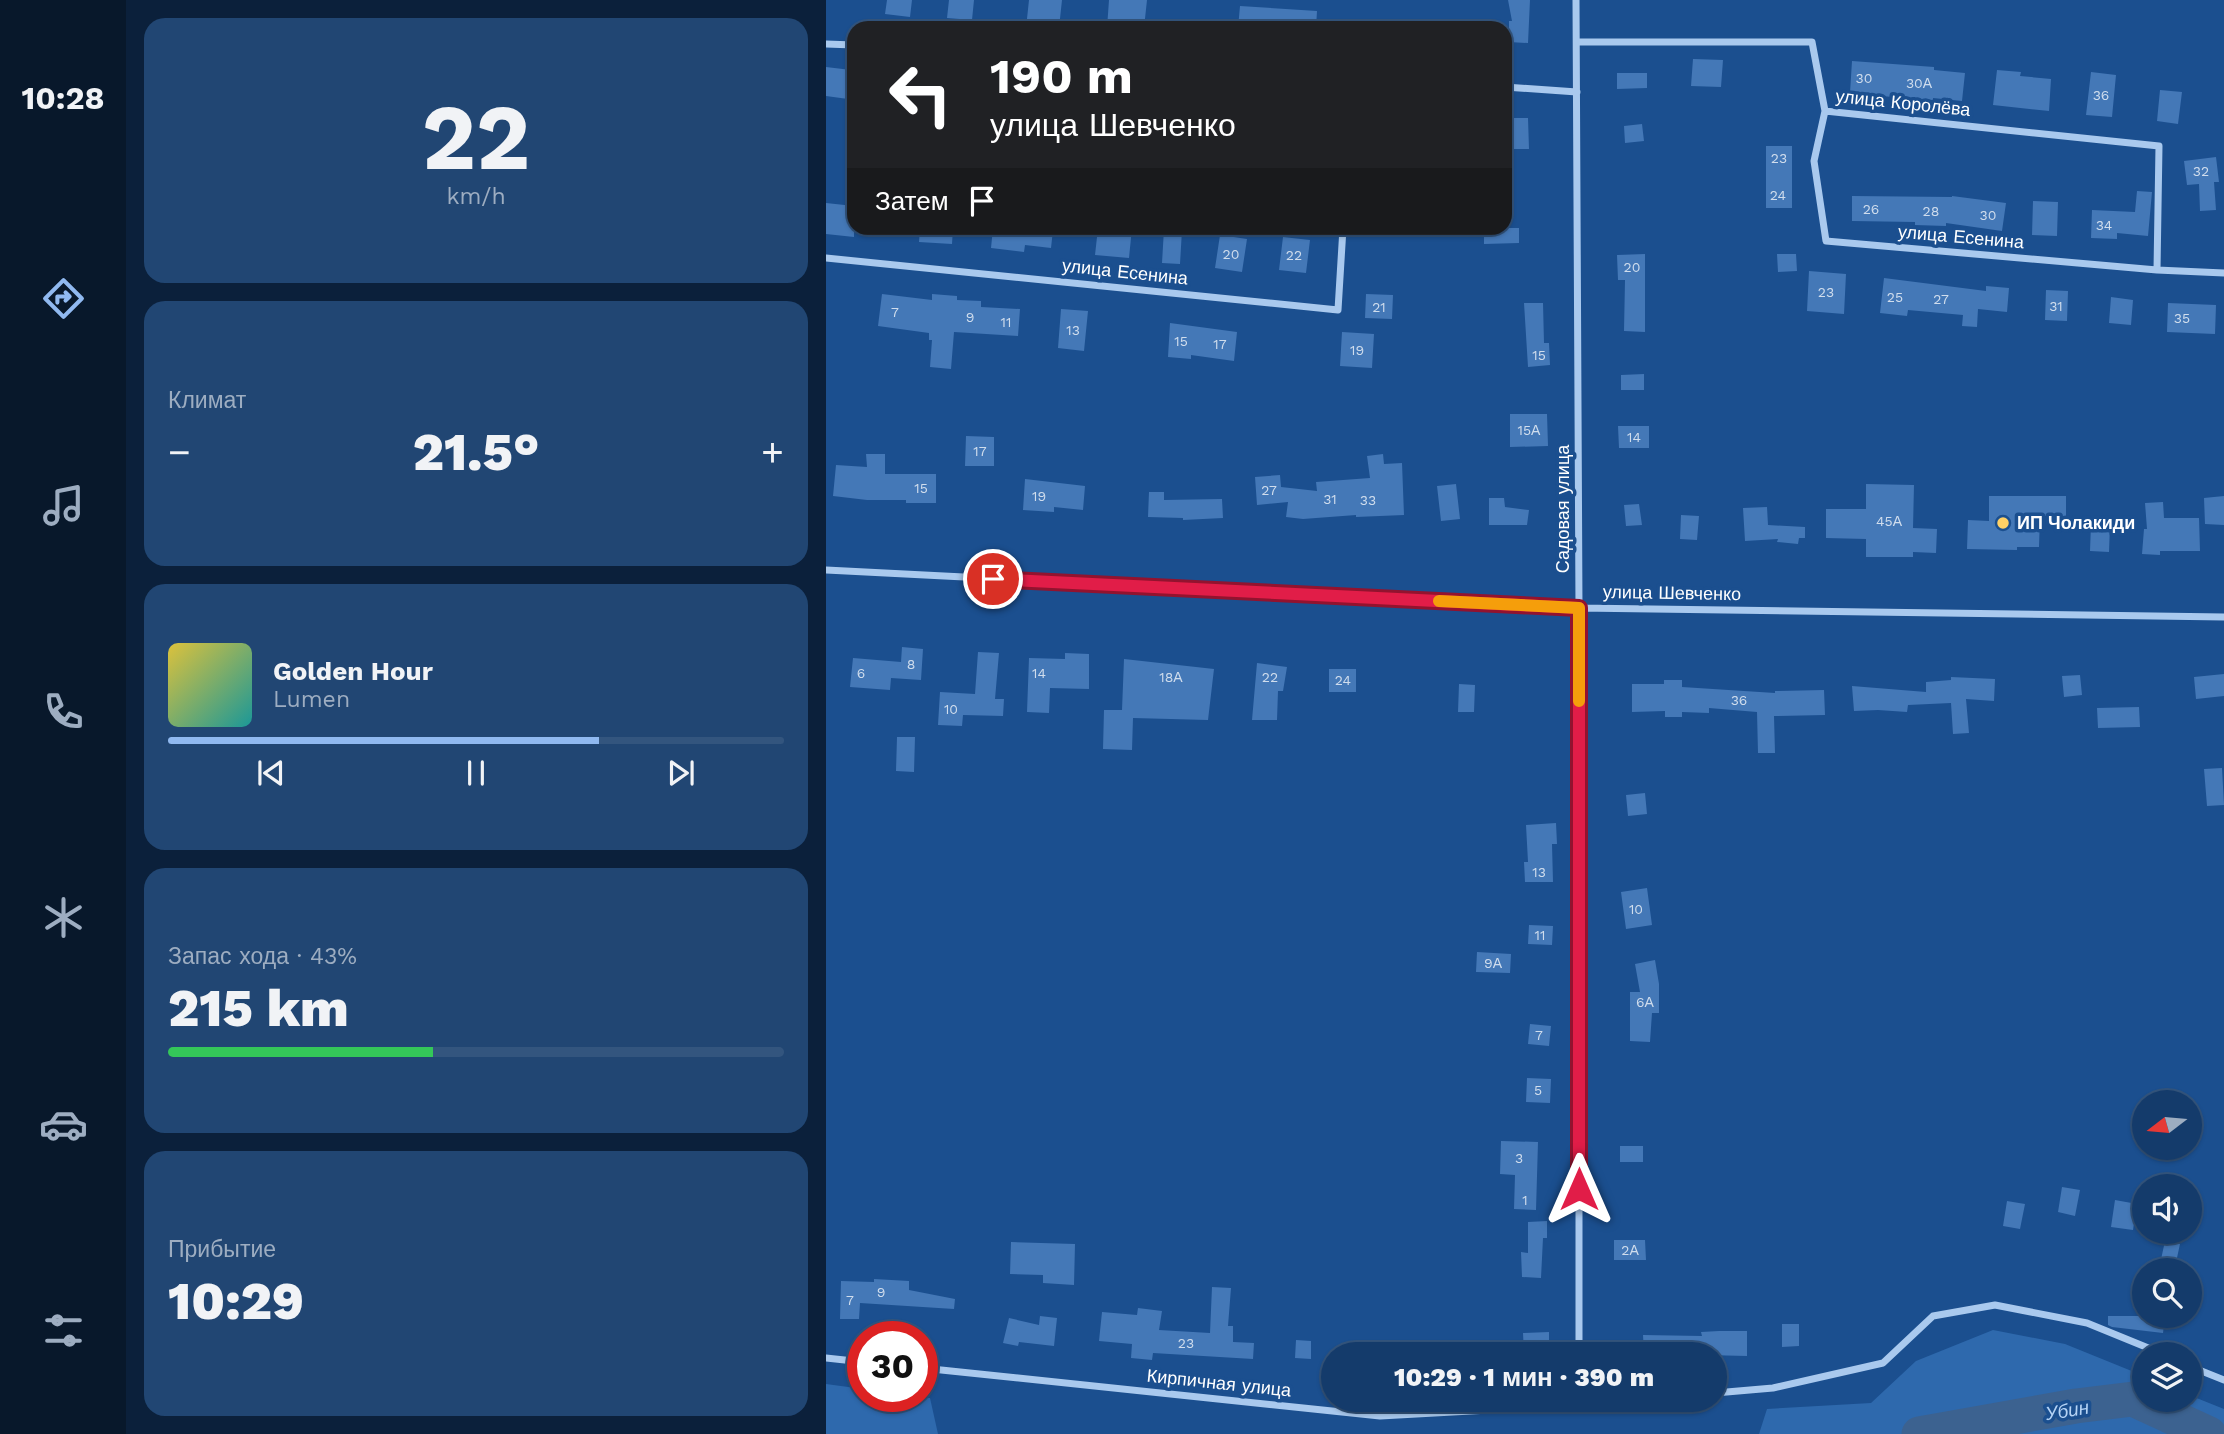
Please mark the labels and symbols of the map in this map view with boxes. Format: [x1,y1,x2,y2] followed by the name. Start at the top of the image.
[1856,70,1872,86] house number: 30
[1906,75,1933,91] house number: 30А
[1835,85,1973,120] street label: улица Королёва
[2093,87,2109,103] house number: 36
[1771,150,1787,166] house number: 23
[2193,163,2209,179] house number: 32
[1770,187,1786,203] house number: 24
[1863,201,1879,217] house number: 26
[1923,203,1939,219] house number: 28
[1980,207,1996,223] house number: 30
[2096,217,2112,233] house number: 34
[1897,221,2026,253] street label: улица Есенина
[1223,246,1239,262] house number: 20
[1286,247,1302,263] house number: 22
[1061,254,1190,289] street label: улица Есенина
[1624,259,1640,275] house number: 20
[1818,284,1834,300] house number: 23
[1887,289,1903,305] house number: 25
[1933,291,1949,307] house number: 27
[2049,298,2063,314] house number: 31
[1372,299,1386,315] house number: 21
[891,304,899,320] house number: 7
[966,309,974,325] house number: 9
[2174,310,2190,326] house number: 35
[1001,314,1011,330] house number: 11
[1066,322,1080,338] house number: 13
[1174,333,1188,349] house number: 15
[1213,336,1227,352] house number: 17
[1350,342,1364,358] house number: 19
[1532,347,1546,363] house number: 15
[1518,422,1541,438] house number: 15А
[1627,429,1641,445] house number: 14
[973,443,987,459] house number: 17
[1552,444,1573,573] street label: Садовая улица
[914,480,928,496] house number: 15
[1261,482,1277,498] house number: 27
[1032,488,1046,504] house number: 19
[1323,491,1337,507] house number: 31
[1360,492,1376,508] house number: 33
[2017,512,2135,533] place label: ИП Чолакиди
[1876,513,1903,529] house number: 45А
[1995,515,2011,531] marker: ИП Чолакиди
[963,549,1023,609] pin
[1603,581,1741,604] street label: улица Шевченко
[907,656,915,672] house number: 8
[857,665,865,681] house number: 6
[1032,665,1046,681] house number: 14
[1159,669,1183,685] house number: 18А
[1262,669,1278,685] house number: 22
[1335,672,1351,688] house number: 24
[1731,692,1747,708] house number: 36
[944,701,958,717] house number: 10
[1532,864,1546,880] house number: 13
[1629,901,1643,917] house number: 10
[1535,927,1545,943] house number: 11
[1484,955,1503,971] house number: 9А
[1636,994,1655,1010] house number: 6А
[1535,1027,1543,1043] house number: 7
[1534,1082,1542,1098] house number: 5
[2132,1090,2202,1160] north arrow
[1515,1150,1523,1166] house number: 3
[1542,1152,1616,1226] position arrow
[1522,1192,1528,1208] house number: 1
[1621,1242,1639,1258] house number: 2А
[877,1284,885,1300] house number: 9
[846,1292,854,1308] house number: 7
[847,1321,938,1412] speed limit sign: 30
[1178,1335,1194,1351] house number: 23
[1146,1364,1293,1401] street label: Кирпичная улица
[2043,1396,2091,1425] water label: Убин

